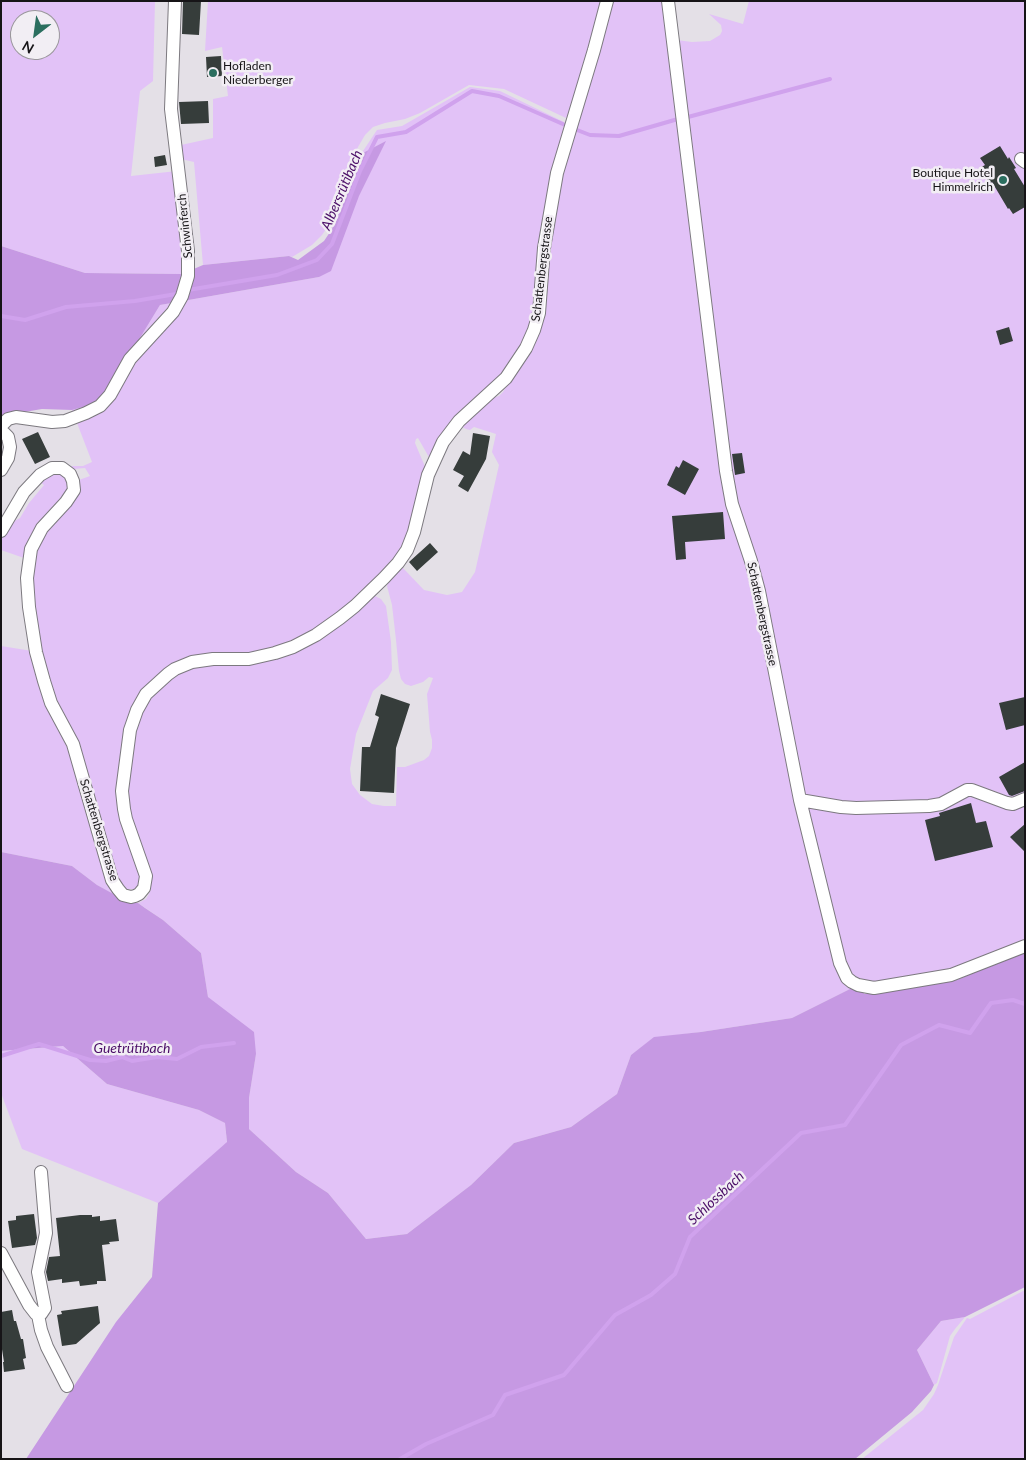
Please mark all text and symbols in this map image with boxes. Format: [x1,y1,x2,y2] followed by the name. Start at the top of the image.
[10,10,60,60] north arrow
[19,38,37,58] text: N
[223,59,293,87] place label: Hofladen Niederberger
[207,67,219,79] marker: Hofladen Niederberger
[318,148,366,232] water label: Albersrütibach
[913,166,993,194] place label: Boutique Hotel Himmelrich
[997,174,1009,186] marker: Boutique Hotel Himmelrich
[174,193,196,259] street label: Schwinferch
[528,216,556,322] street label: Schattenbergstrasse
[744,561,780,667] street label: Schattenbergstrasse
[77,777,121,883] street label: Schattenbergstrasse
[94,1040,170,1056] water label: Guetrütibach
[684,1168,748,1228] water label: Schlossbach

